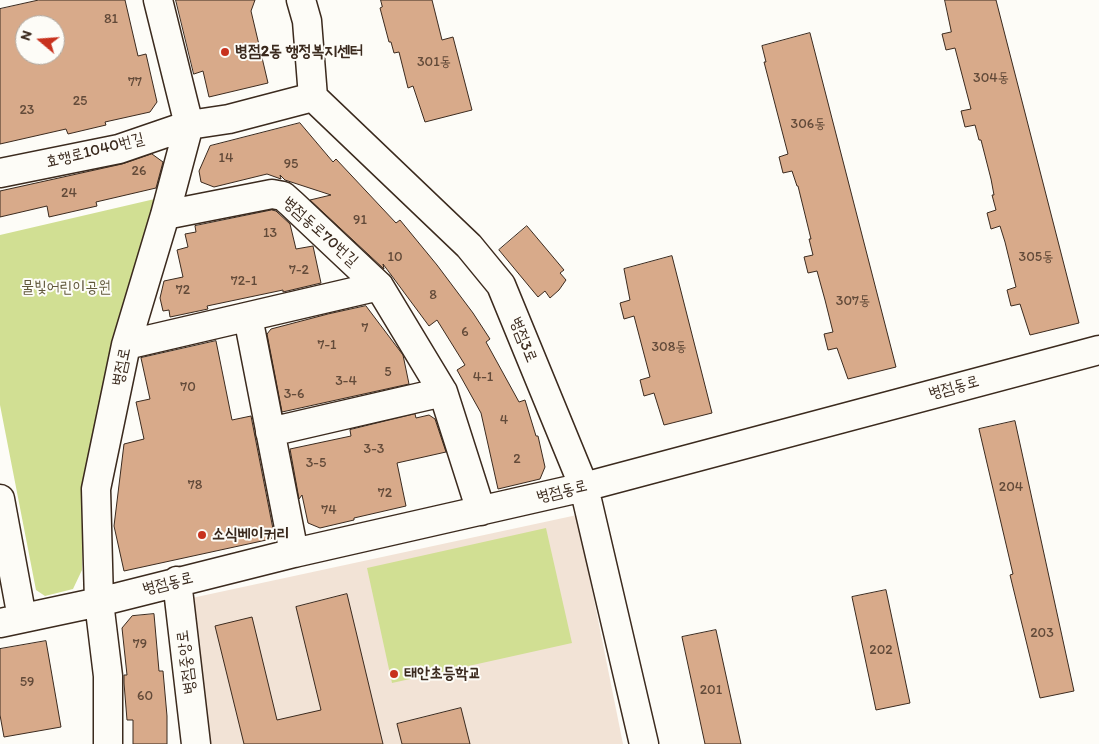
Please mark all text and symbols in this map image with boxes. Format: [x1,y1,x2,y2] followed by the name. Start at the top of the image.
[104,11,118,27] house number: 81
[15,15,65,65] north arrow
[17,28,36,43] text: N
[235,42,363,62] place label: 병점2동 행정복지센터
[219,46,231,58] marker: 병점2동 행정복지센터
[417,54,451,70] house number: 301동
[973,70,1009,86] house number: 304동
[128,74,142,90] house number: 77
[73,93,87,109] house number: 25
[20,102,34,118] house number: 23
[791,116,825,132] house number: 306동
[44,129,146,173] street label: 효행로1040번길
[219,150,233,166] house number: 14
[284,156,298,172] house number: 95
[132,163,146,179] house number: 26
[61,185,77,201] house number: 24
[278,193,362,271] street label: 병점동로70번길
[353,212,367,228] house number: 91
[263,225,277,241] house number: 13
[387,249,403,265] house number: 10
[1019,249,1053,265] house number: 305동
[289,262,309,278] house number: 7-2
[231,273,257,289] house number: 72-1
[21,278,111,298] park label: 물빛어린이공원
[176,282,190,298] house number: 72
[429,287,437,303] house number: 8
[836,293,870,309] house number: 307동
[505,314,541,366] street label: 병점3로
[362,320,368,336] house number: 7
[461,324,469,340] house number: 6
[317,337,337,353] house number: 7-1
[651,339,687,355] house number: 308동
[109,346,135,388] street label: 병점로
[384,364,392,380] house number: 5
[473,369,493,385] house number: 4-1
[927,372,981,404] street label: 병점동로
[335,373,357,389] house number: 3-4
[180,379,196,395] house number: 70
[284,386,304,402] house number: 3-6
[500,412,508,428] house number: 4
[364,441,384,457] house number: 3-3
[513,451,521,467] house number: 2
[306,455,326,471] house number: 3-5
[535,476,589,508] street label: 병점동로
[188,477,202,493] house number: 78
[999,479,1023,495] house number: 204
[378,485,392,501] house number: 72
[321,502,337,518] house number: 74
[212,525,289,545] place label: 소식베이커리
[196,529,208,541] marker: 소식베이커리
[141,568,195,600] street label: 병점동로
[1030,625,1054,641] house number: 203
[174,629,200,695] street label: 병점중앙로
[133,636,147,652] house number: 79
[869,642,893,658] house number: 202
[404,664,481,684] place label: 태안초등학교
[388,668,400,680] marker: 태안초등학교
[20,674,34,690] house number: 59
[700,682,722,698] house number: 201
[137,688,153,704] house number: 60

